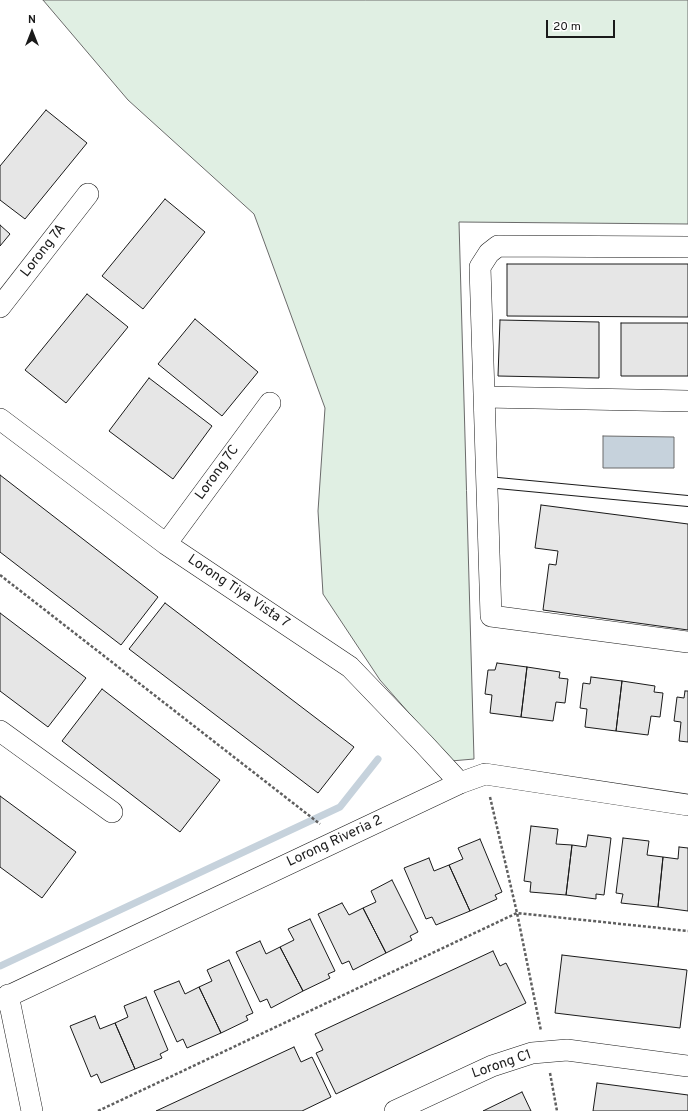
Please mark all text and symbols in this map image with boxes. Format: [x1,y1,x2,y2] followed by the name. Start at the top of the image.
[12,12,52,52] north arrow
[548,12,617,38] scale bar
[28,13,36,27] text: N
[553,19,581,35] text: 20 m
[18,221,70,281] street label: Lorong 7A
[193,442,243,504] street label: Lorong 7C
[184,552,292,632] street label: Lorong Tiya Vista 7
[285,813,385,871] street label: Lorong Riveria 2
[470,1047,534,1083] street label: Lorong C1

